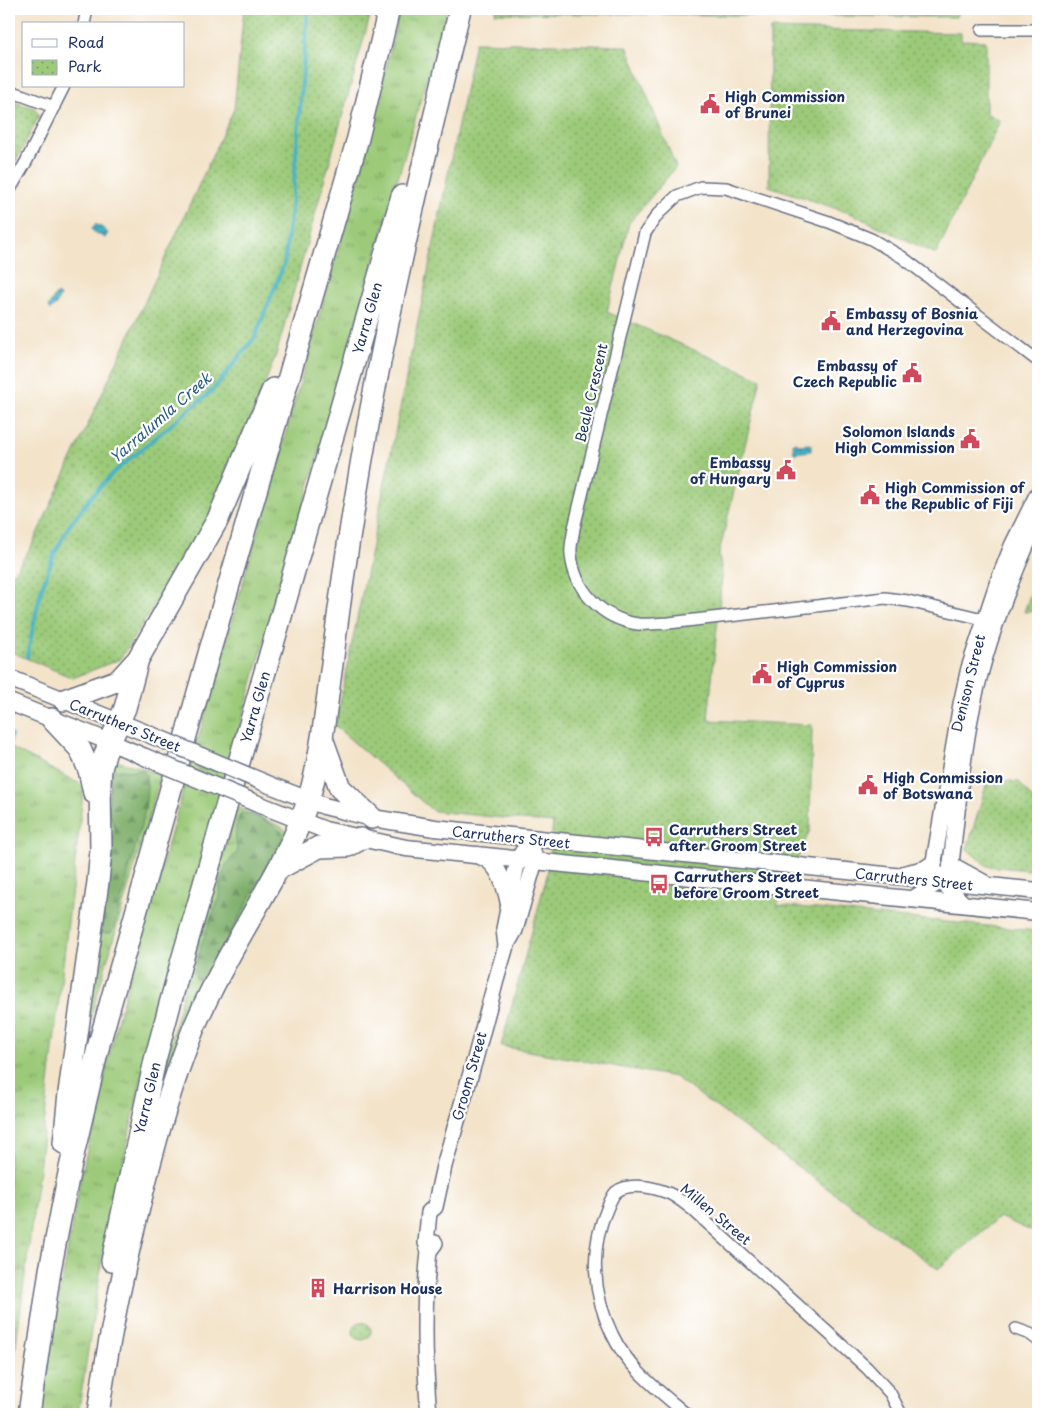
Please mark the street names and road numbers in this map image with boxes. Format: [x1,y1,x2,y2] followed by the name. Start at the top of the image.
[347,280,387,356] street label: Yarra Glen
[569,341,613,445] street label: Beale Crescent
[946,632,990,734] street label: Denison Street
[235,669,275,745] street label: Yarra Glen
[66,693,184,757] street label: Carruthers Street
[451,820,571,854] street label: Carruthers Street
[854,862,974,896] street label: Carruthers Street
[446,1029,492,1123] street label: Groom Street
[128,1060,166,1136] street label: Yarra Glen
[676,1178,756,1250] street label: Millen Street

